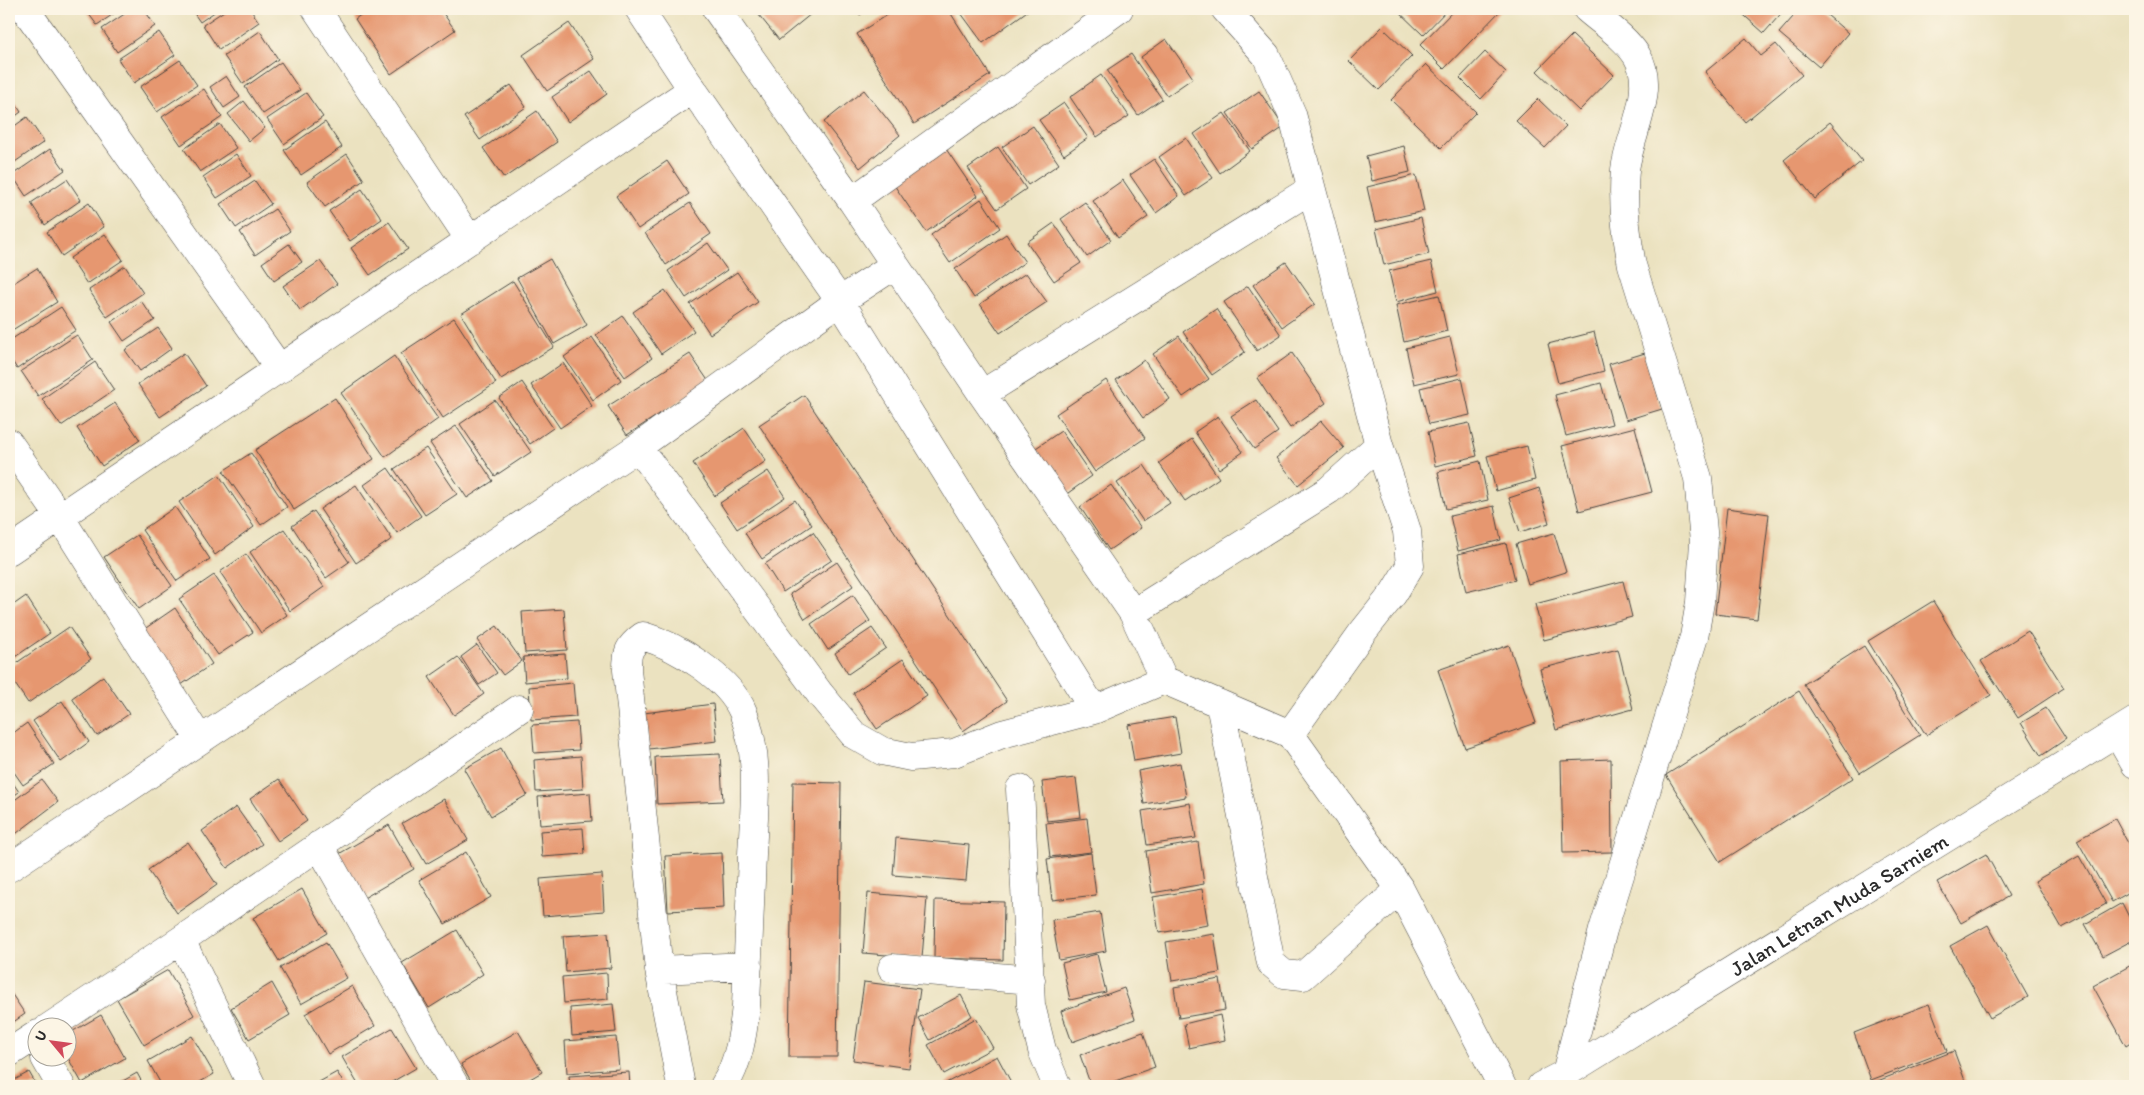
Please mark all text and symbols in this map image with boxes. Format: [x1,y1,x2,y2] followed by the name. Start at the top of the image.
[1726,827,1952,981] street label: Jalan Letnan Muda Sarniem
[28,1018,78,1068] north arrow
[31,1028,51,1044] text: U

